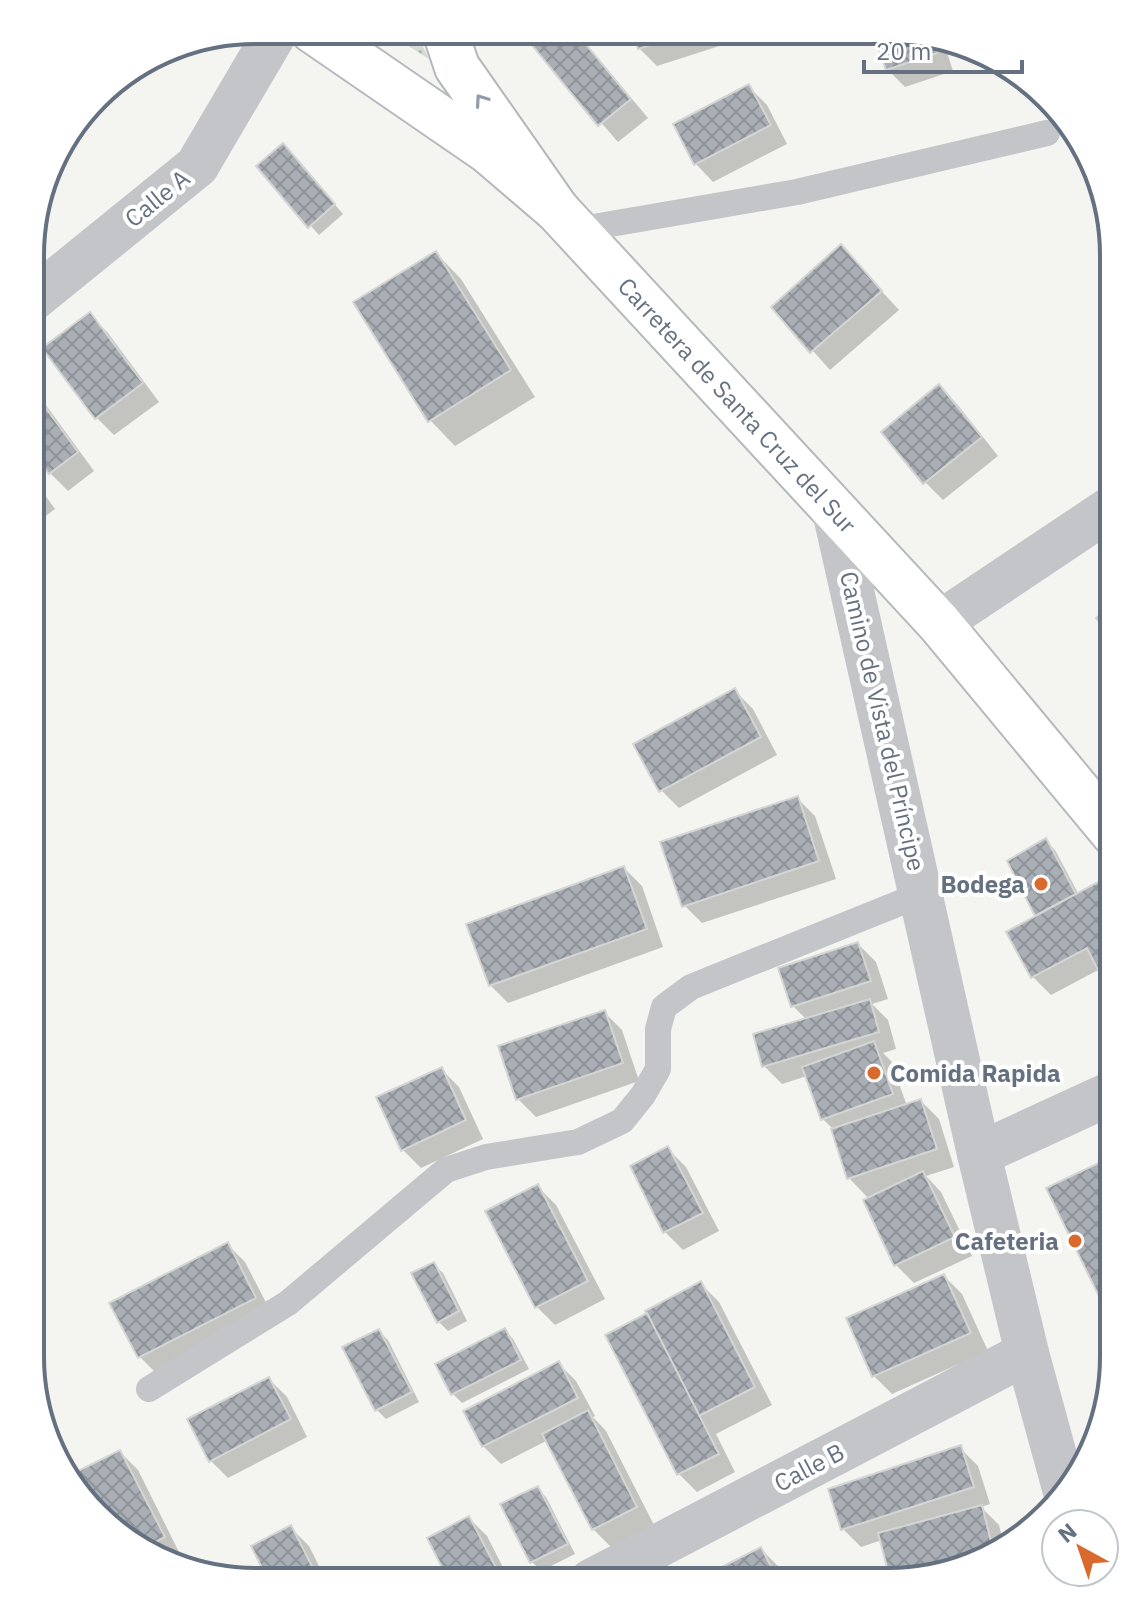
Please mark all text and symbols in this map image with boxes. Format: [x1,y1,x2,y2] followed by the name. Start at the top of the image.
[864,24,1022,74] scale bar
[876,35,931,67] text: 20 m
[476,95,491,109] one-way arrow
[118,162,196,234] street label: Calle A
[611,270,864,540] street label: Carretera de Santa Cruz del Sur
[833,568,933,874] street label: Camino de Vista del Príncipe
[941,868,1025,900] place label: Bodega
[1032,875,1050,893] marker: Bodega
[890,1057,1061,1089] place label: Comida Rapida
[865,1064,883,1082] marker: Comida Rapida
[955,1225,1059,1257] place label: Cafeteria
[1066,1232,1084,1250] marker: Cafeteria
[768,1435,850,1499] street label: Calle B
[1040,1508,1120,1588] north arrow
[1051,1516,1082,1549] text: N

